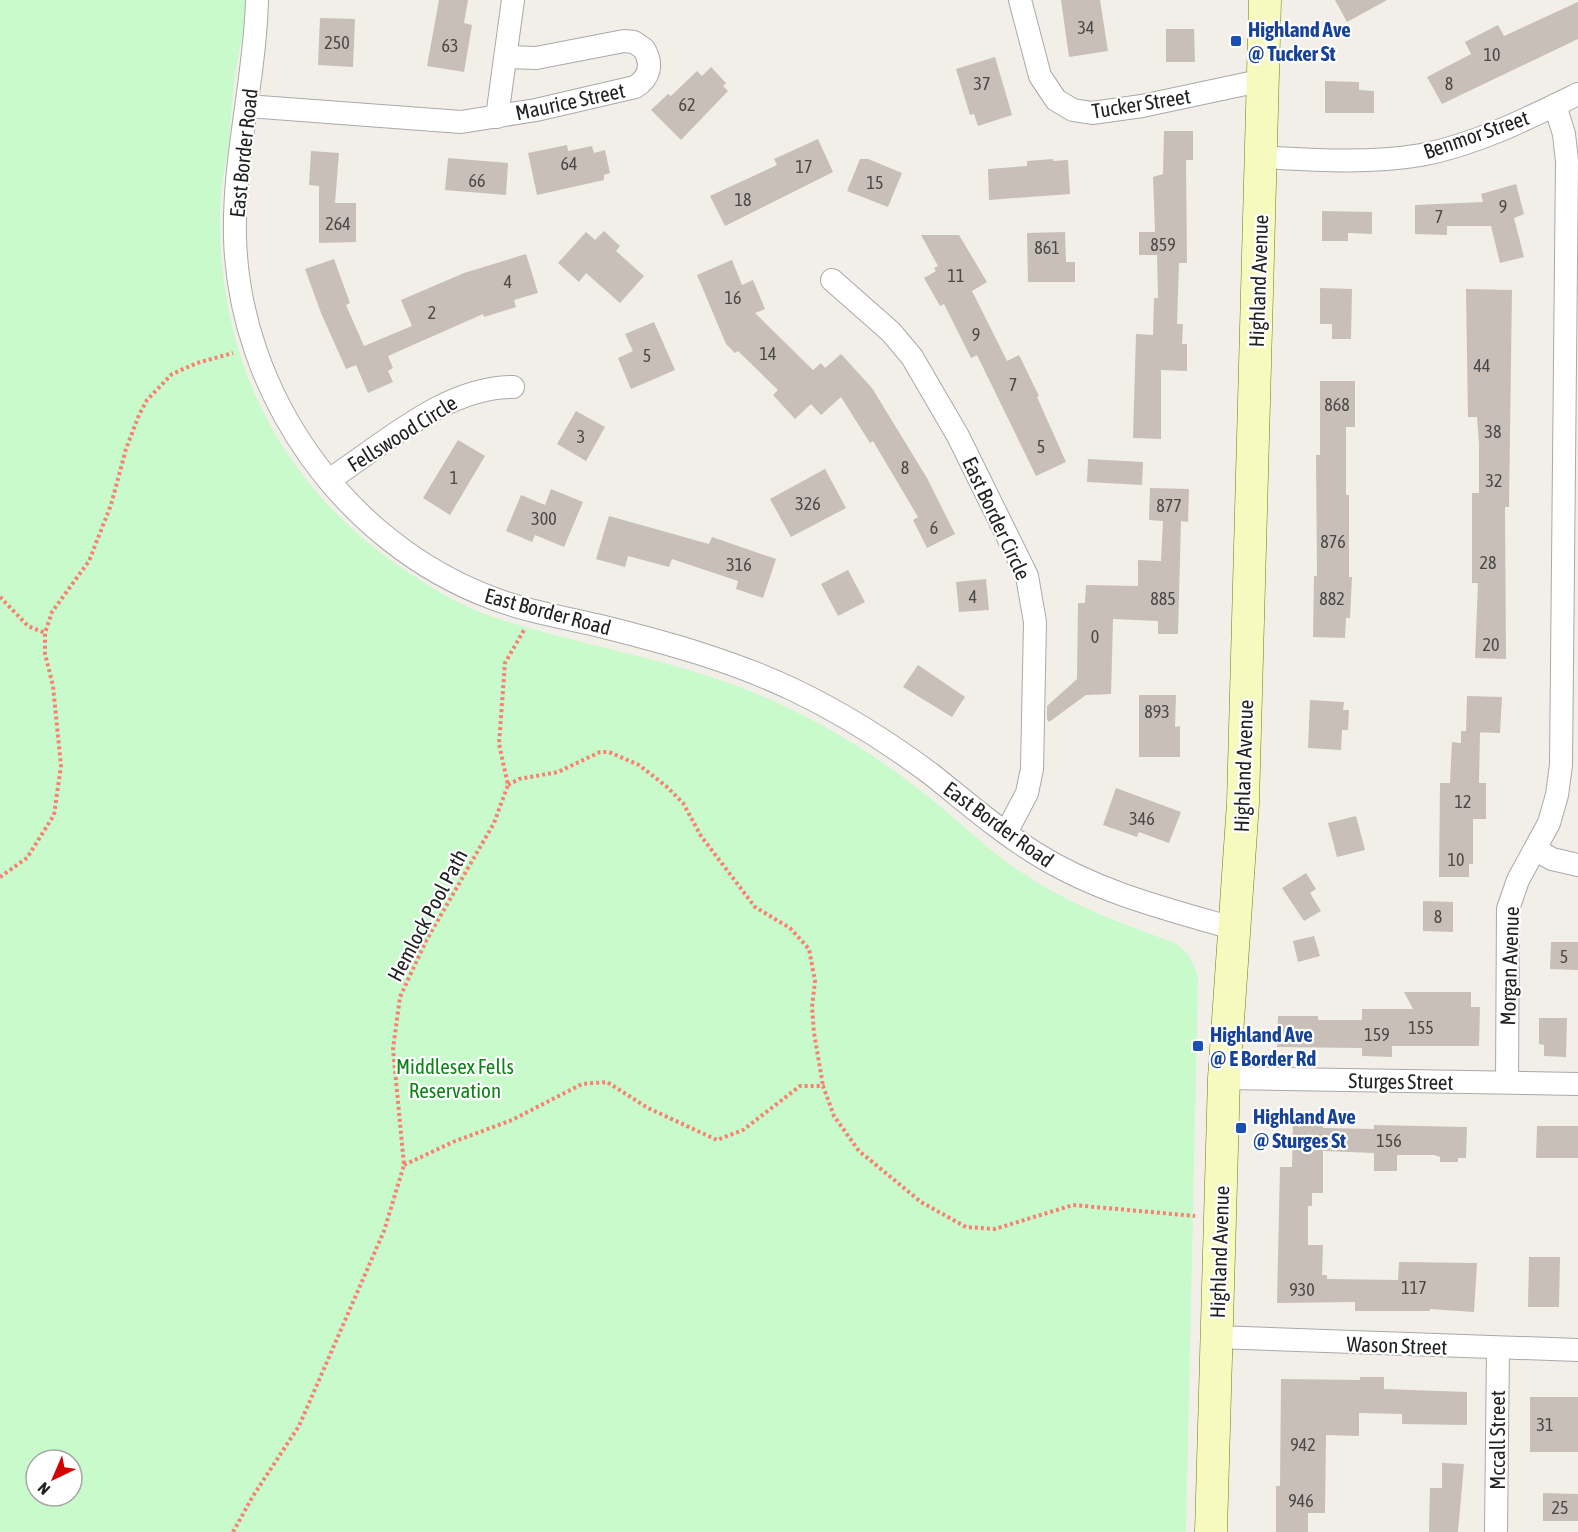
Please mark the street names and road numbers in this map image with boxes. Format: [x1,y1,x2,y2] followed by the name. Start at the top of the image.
[513,78,627,124] street label: Maurice Street
[1090,83,1192,123] street label: Tucker Street
[224,87,262,219] street label: East Border Road
[1420,105,1532,163] street label: Benmor Street
[1244,214,1272,348] street label: Highland Avenue
[343,390,461,476] street label: Fellswood Circle
[958,453,1036,583] street label: East Border Circle
[482,583,614,639] street label: East Border Road
[1229,699,1257,833] street label: Highland Avenue
[939,776,1059,872] street label: East Border Road
[382,845,472,985] street label: Hemlock Pool Path
[1495,906,1523,1026] street label: Morgan Avenue
[1348,1068,1454,1094] street label: Sturges Street
[1205,1185,1233,1319] street label: Highland Avenue
[1346,1331,1448,1359] street label: Wason Street
[1485,1390,1509,1490] street label: Mccall Street

